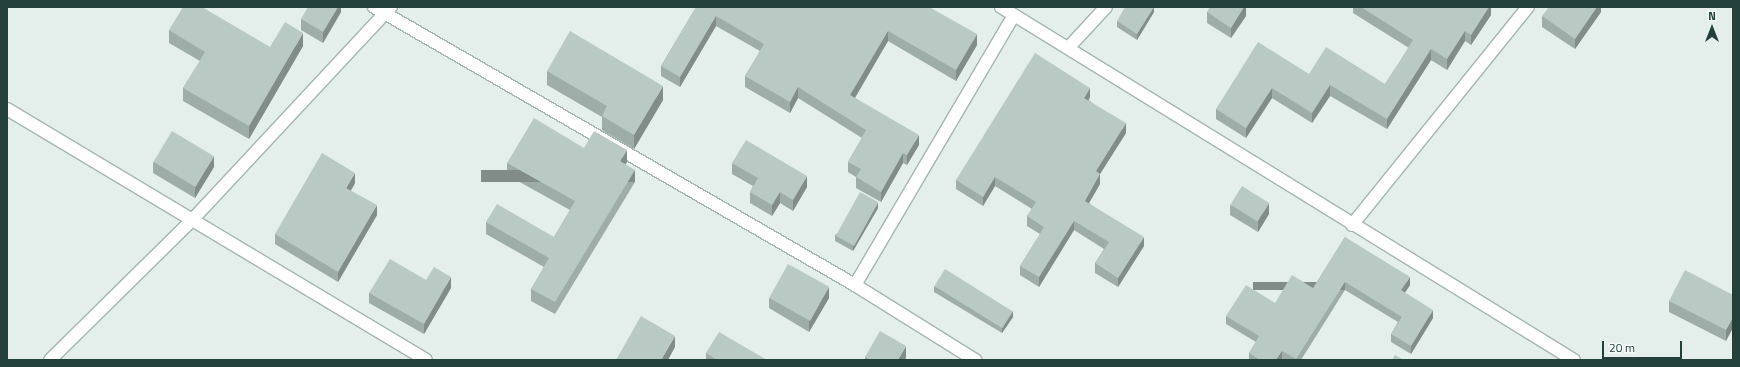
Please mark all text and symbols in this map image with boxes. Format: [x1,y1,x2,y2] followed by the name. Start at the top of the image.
[1692,8,1732,48] north arrow
[1708,8,1716,24] text: N
[1604,333,1684,359] scale bar
[1609,338,1635,357] text: 20 m

